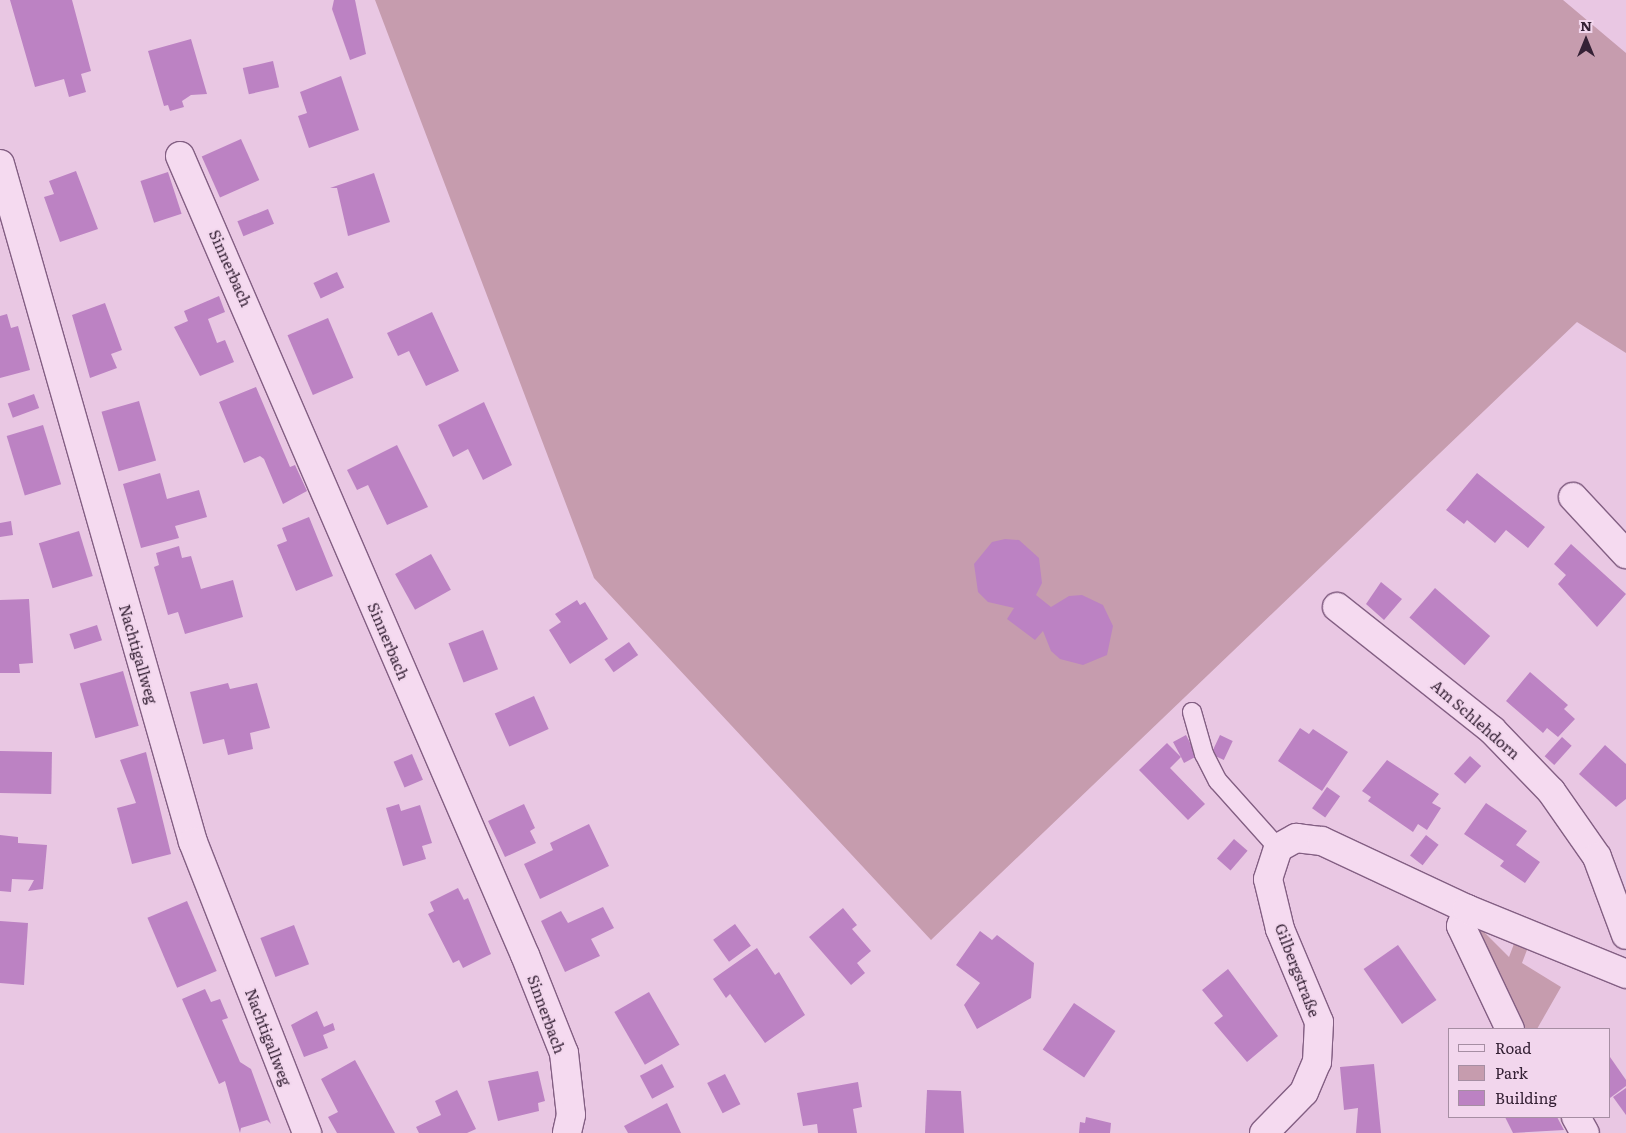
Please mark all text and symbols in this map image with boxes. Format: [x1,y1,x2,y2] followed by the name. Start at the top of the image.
[1561,15,1611,65] north arrow
[1580,15,1592,35] text: N
[206,227,256,309] street label: Sinnerbach
[365,600,413,682] street label: Sinnerbach
[116,602,162,706] street label: Nachtigallweg
[1428,676,1524,762] street label: Am Schlehdorn
[1272,921,1324,1019] street label: Gilbergstraße
[524,972,570,1056] street label: Sinnerbach
[242,986,296,1088] street label: Nachtigallweg
[1448,1028,1611,1118] legend
[1495,1036,1531,1059] text: Road
[1495,1061,1528,1084] text: Park
[1495,1086,1557,1109] text: Building

